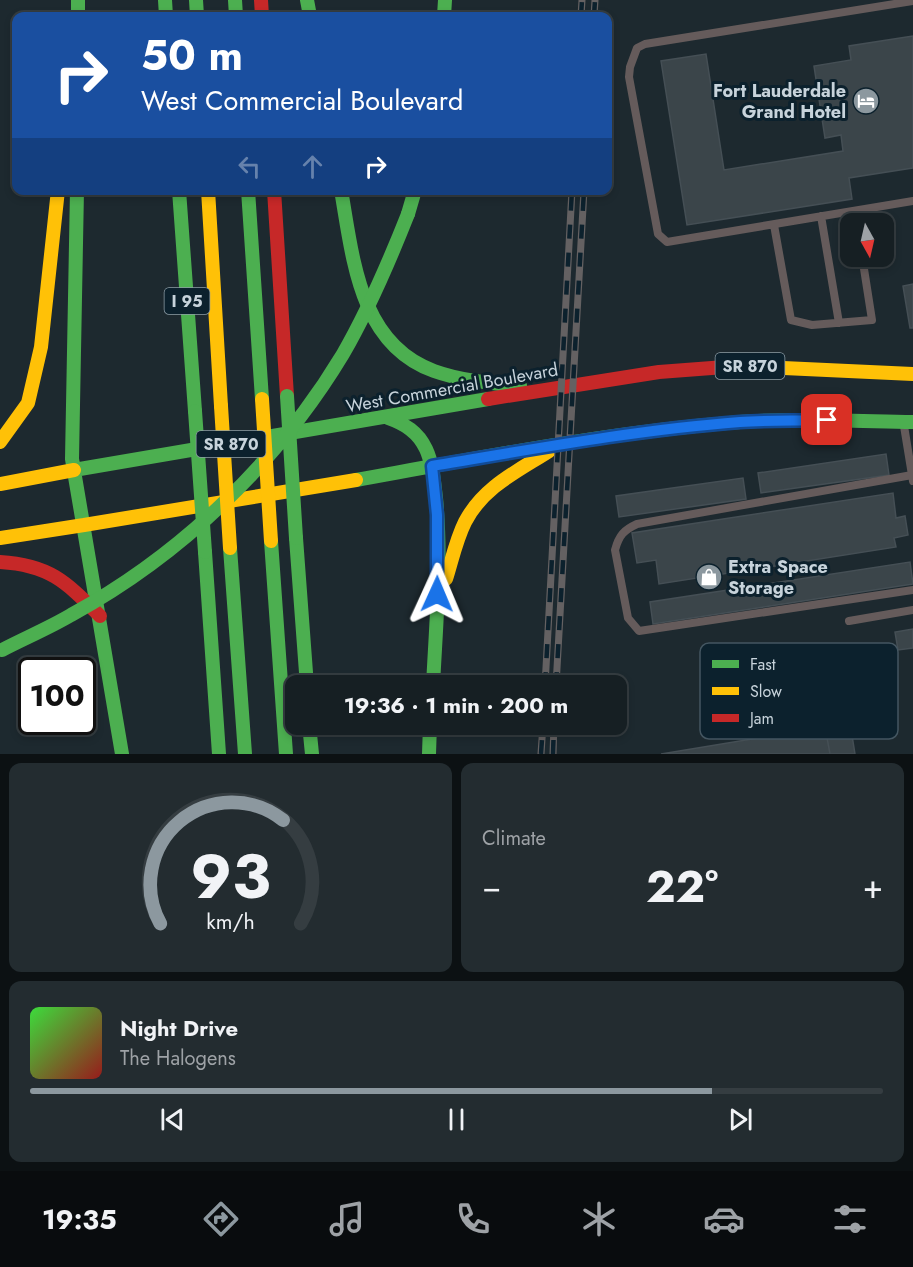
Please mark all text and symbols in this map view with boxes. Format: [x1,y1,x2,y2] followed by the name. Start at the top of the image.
[141,25,243,86] text: 50 m
[42,36,120,114] icon: right
[713,78,846,125] place label: Fort Lauderdale Grand Hotel
[141,81,464,120] text: West Commercial Boulevard
[851,86,881,116] hotel icon: Fort Lauderdale Grand Hotel
[233,150,266,183] icon: left
[296,150,329,183] icon: ahead
[359,150,392,183] icon: right
[840,213,894,267] north arrow
[840,213,894,267] map controls
[164,288,210,314] road number: I 95
[716,353,784,379] road number: SR 870
[344,357,560,419] street label: West Commercial Boulevard
[801,394,852,445] pin
[810,403,843,436] icon: arrive
[196,431,266,457] road number: SR 870
[728,554,828,601] place label: Extra Space Storage
[405,562,469,626] position arrow
[694,562,724,592] shop icon: Extra Space Storage
[700,643,898,739] legend
[750,653,776,676] text: Fast
[18,657,96,735] speed limit sign: 100
[750,680,782,703] text: Slow
[344,689,568,721] text: 19:36 · 1 min · 200 m
[748,707,774,730] text: Jam
[482,824,546,853] text: Climate
[190,831,271,921] text: 93
[646,854,718,919] text: 22°
[482,863,501,910] text: −
[863,863,883,910] text: +
[206,907,255,938] text: km/h
[120,1012,238,1044] text: Night Drive
[120,1044,236,1073] text: The Halogens
[156,1103,189,1136] icon: previous
[440,1103,473,1136] icon: pause
[724,1103,757,1136] icon: next
[200,1198,242,1240] icon: directions
[326,1198,368,1240] icon: music
[452,1198,494,1240] icon: phone
[578,1198,620,1240] icon: climate
[703,1198,745,1240] icon: car
[829,1198,871,1240] icon: filters
[42,1200,117,1239] text: 19:35

